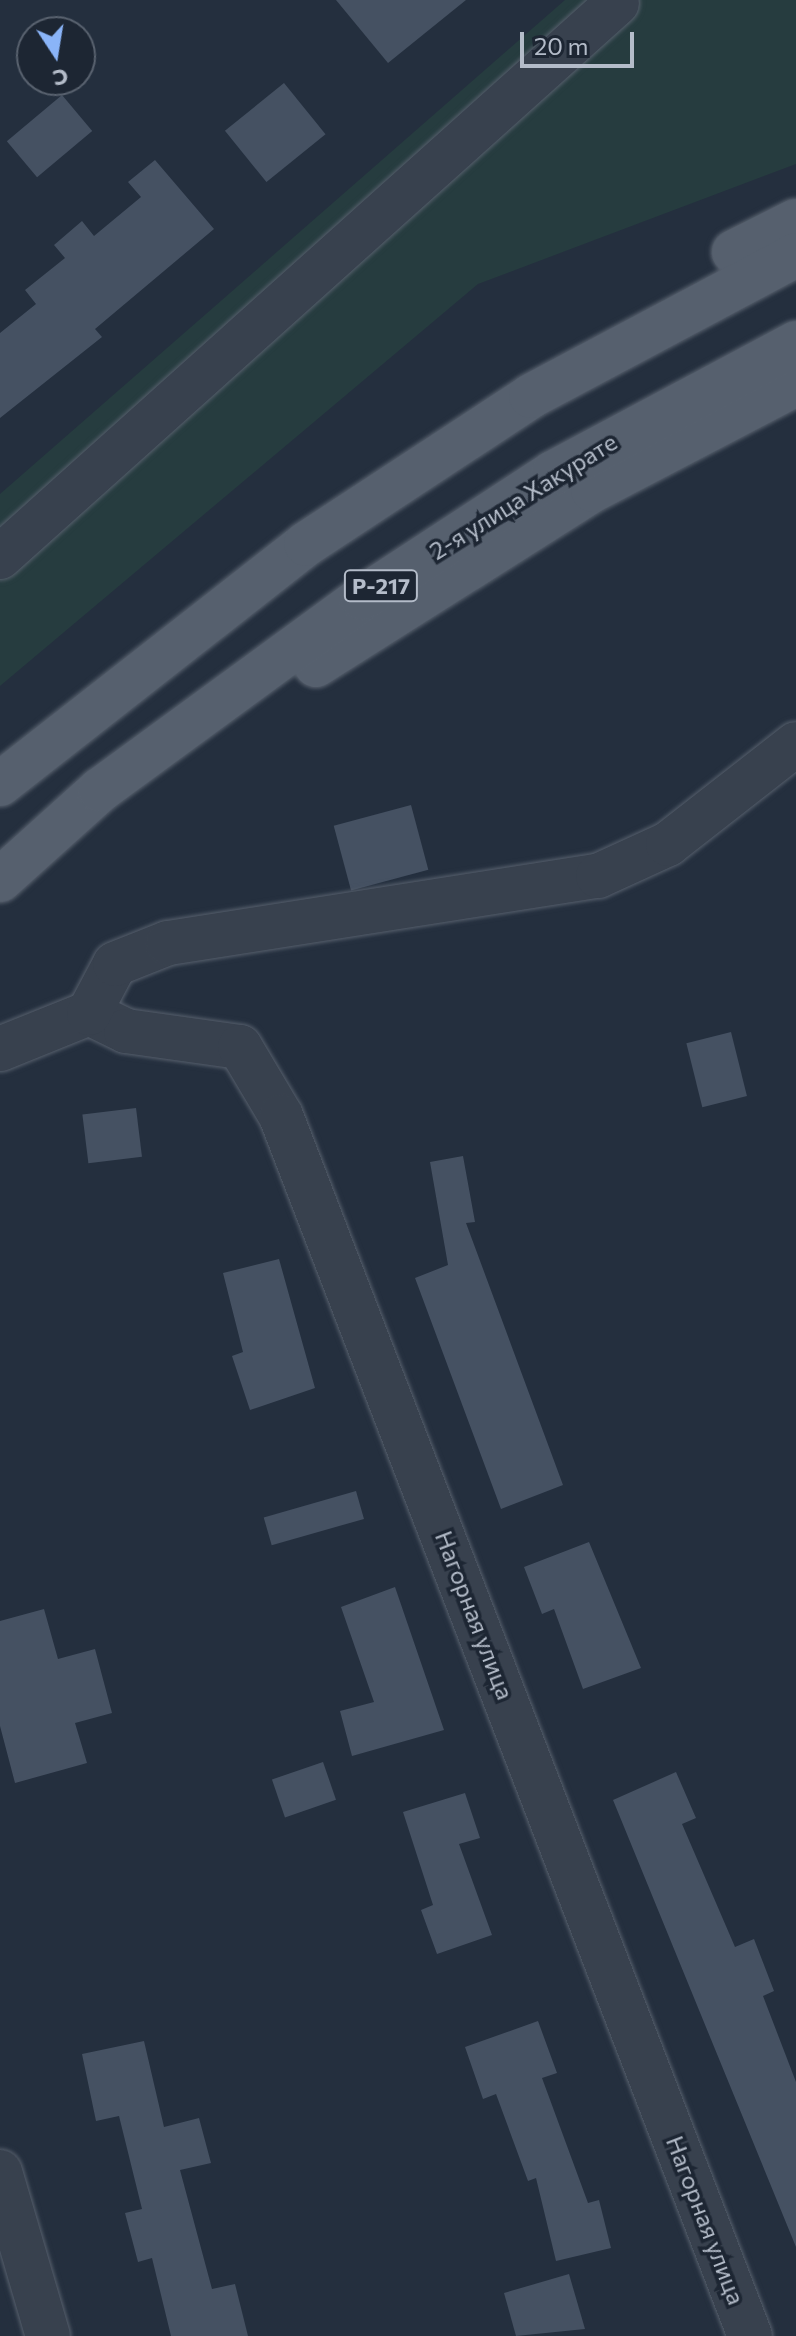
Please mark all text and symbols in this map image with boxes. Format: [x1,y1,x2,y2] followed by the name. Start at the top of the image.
[16,16,96,96] north arrow
[524,16,638,66] scale bar
[534,31,588,60] text: 20 m
[51,63,71,93] text: С
[424,427,622,565] street label: 2-я улица Хакурате
[343,568,419,604] road number: Р-217
[430,1527,520,1703] street label: Нагорная улица
[661,2132,751,2308] street label: Нагорная улица

